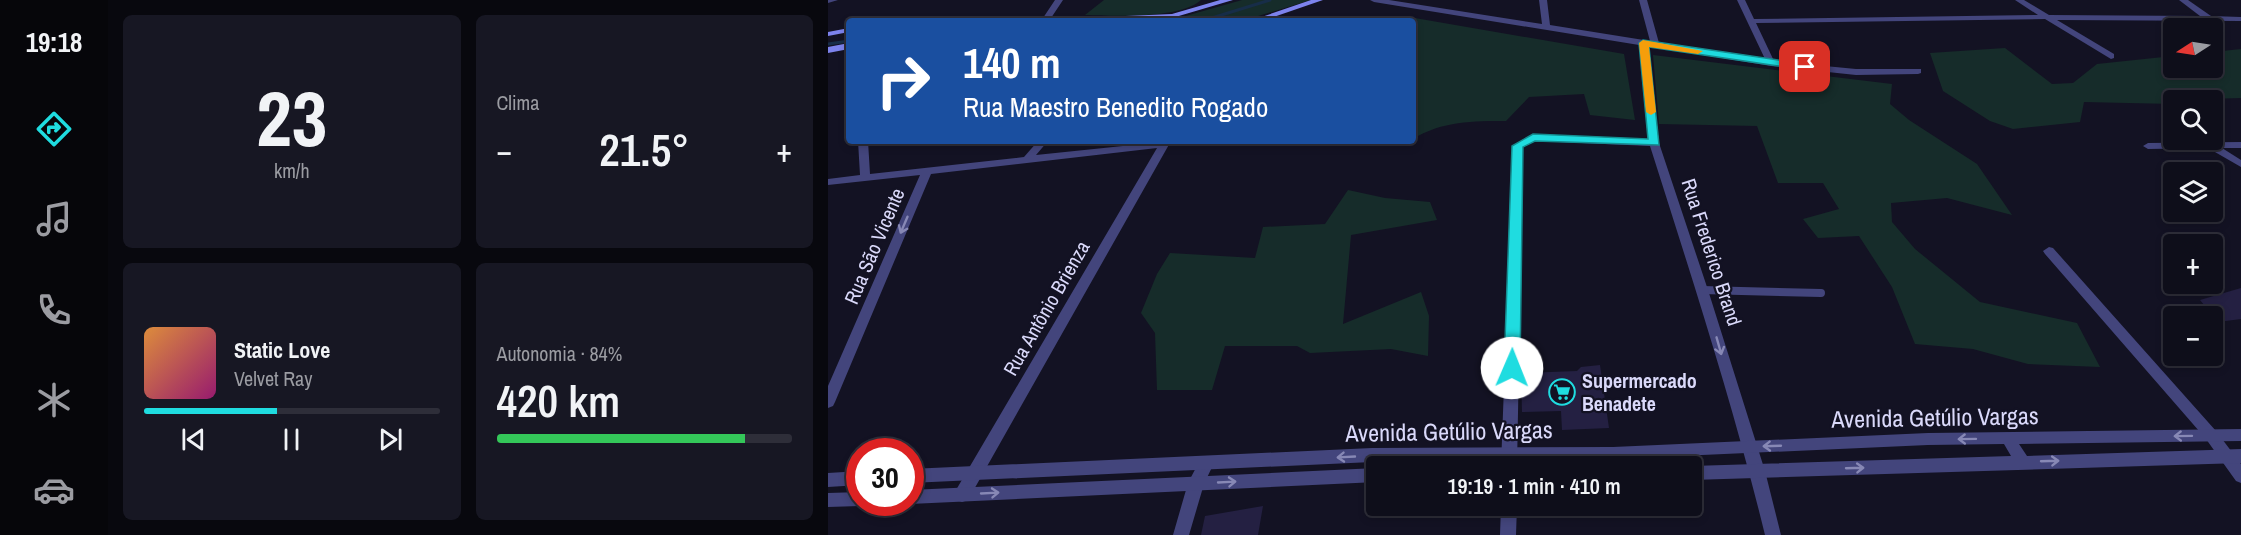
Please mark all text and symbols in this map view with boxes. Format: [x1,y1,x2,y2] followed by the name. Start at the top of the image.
[2163,18,2223,78] north arrow
[2163,18,2223,366] map controls
[26,24,82,60] text: 19:18
[963,35,1061,91] text: 140 m
[1779,41,1830,92] pin
[864,42,942,120] icon: right
[1788,50,1821,83] icon: arrive
[256,65,327,170] text: 23
[497,89,539,116] text: Clima
[963,89,1268,125] text: Rua Maestro Benedito Rogado
[2163,90,2223,150] button: search
[33,108,75,150] icon: directions
[599,119,689,180] text: 21.5°
[497,128,512,172] text: −
[776,128,792,172] text: +
[274,157,310,184] text: km/h
[2163,162,2223,222] button: layers
[1675,175,1749,329] street label: Rua Frederico Brand
[837,184,911,308] street label: Rua São Vicente
[33,198,75,240] icon: music
[898,216,909,234] one-way arrow
[2163,234,2223,294] button: +
[996,236,1096,380] street label: Rua Antônio Brienza
[33,289,75,331] icon: phone
[2163,306,2223,366] button: −
[234,335,330,365] text: Static Love
[1480,336,1544,400] position arrow
[1714,336,1725,355] one-way arrow
[497,340,622,367] text: Autonomia · 84%
[234,365,312,392] text: Velvet Ray
[1582,367,1697,417] place label: Supermercado Benadete
[497,370,620,431] text: 420 km
[1547,377,1577,407] supermarket icon: Supermercado Benadete
[33,379,75,421] icon: climate
[1830,399,2039,435] street label: Avenida Getúlio Vargas
[1344,413,1553,449] street label: Avenida Getúlio Vargas
[177,423,210,456] icon: previous
[275,423,308,456] icon: pause
[374,423,407,456] icon: next
[2173,430,2193,442] one-way arrow
[1957,433,1977,445] one-way arrow
[846,438,924,516] speed limit sign: 30
[1762,440,1782,451] one-way arrow
[1336,451,1356,462] one-way arrow
[2040,456,2060,467] one-way arrow
[1845,462,1865,474] one-way arrow
[33,469,75,511] icon: car
[1447,471,1621,501] text: 19:19 · 1 min · 410 m
[1216,476,1236,487] one-way arrow
[979,488,999,499] one-way arrow

